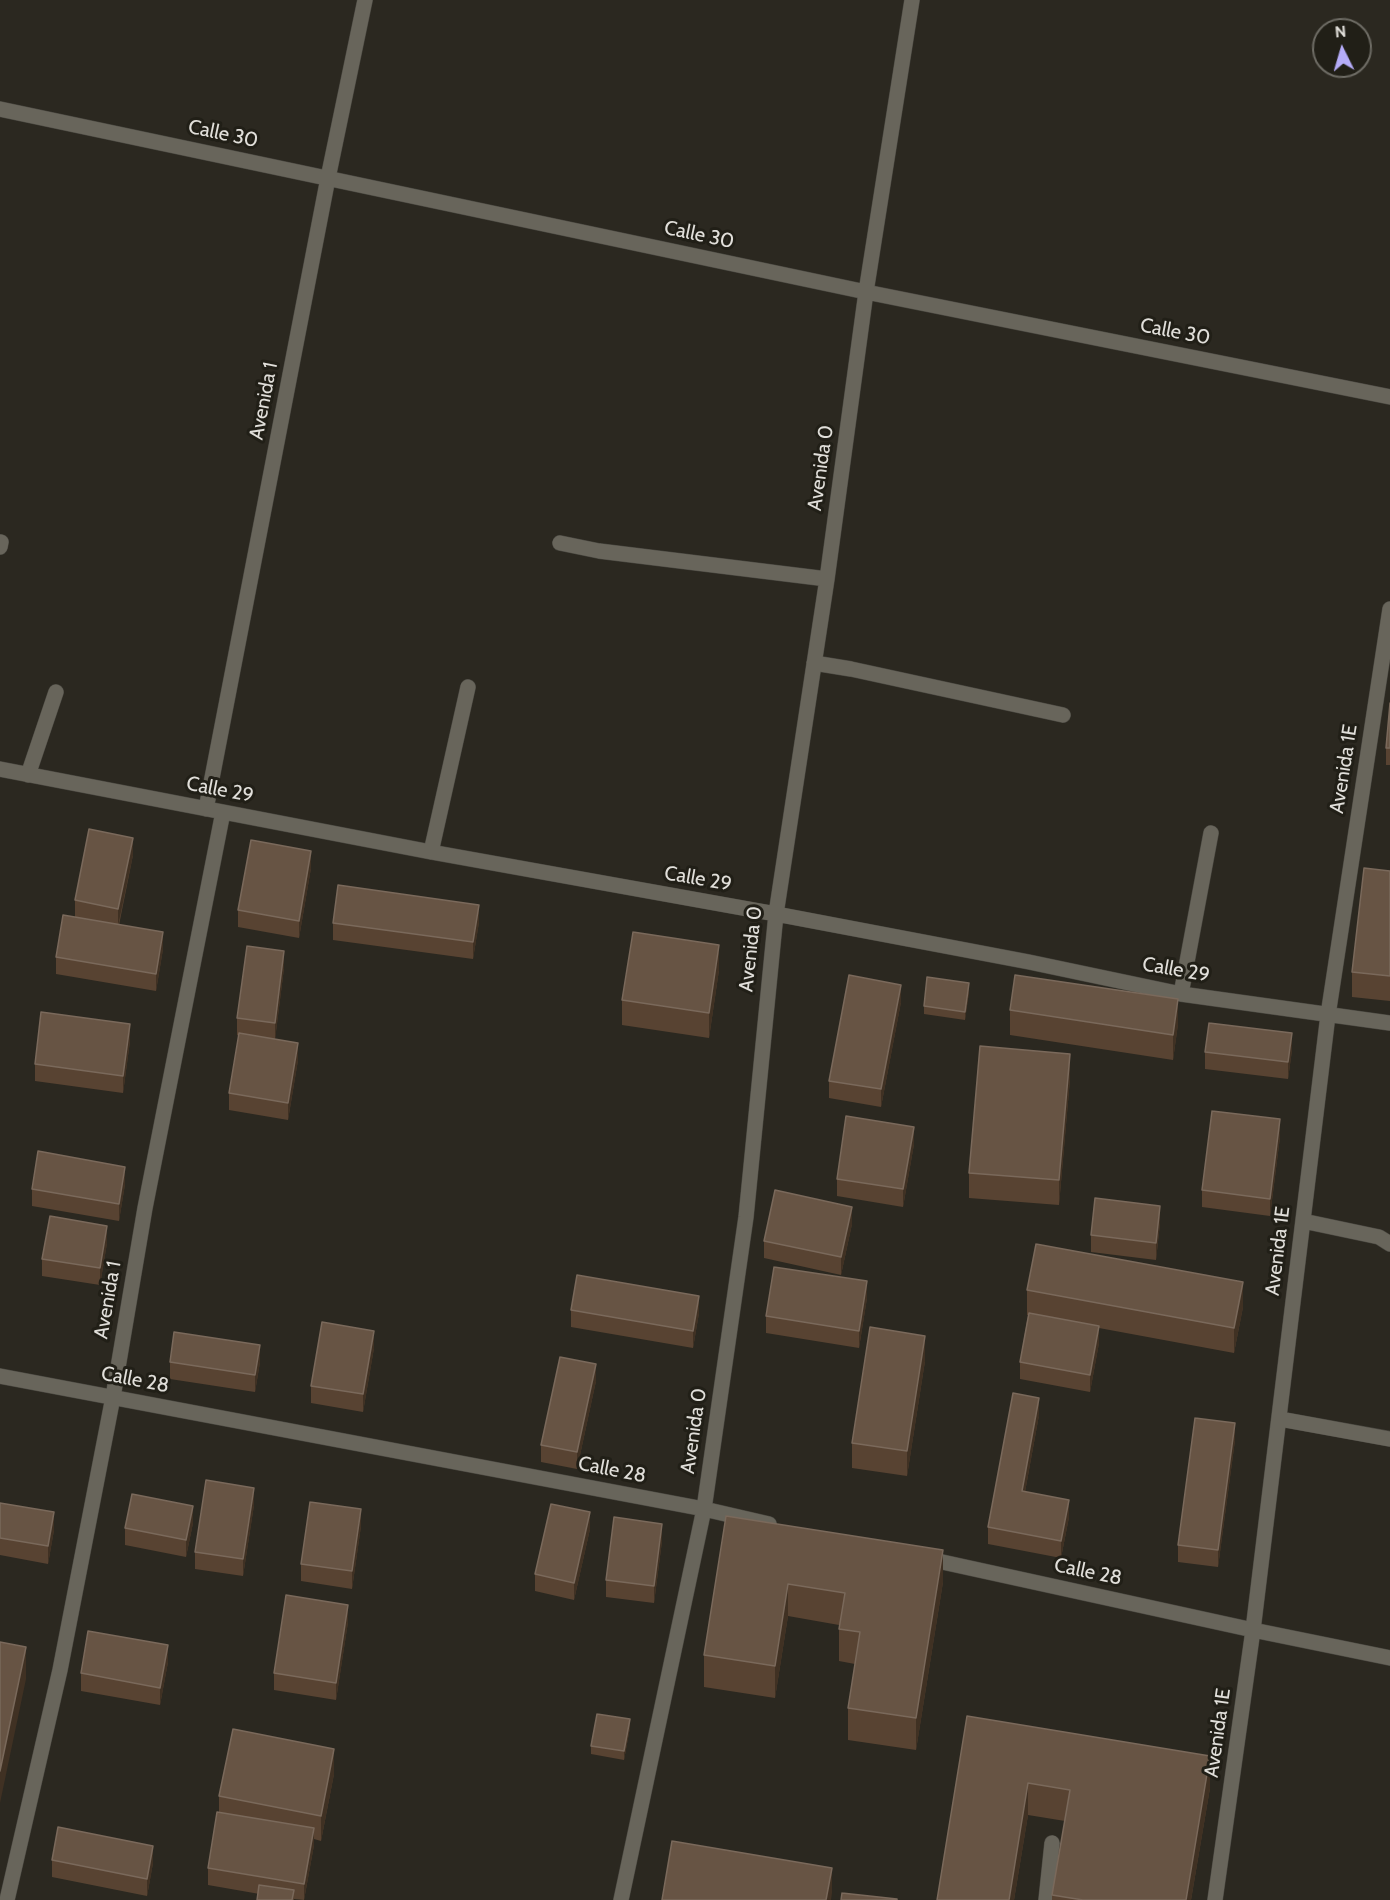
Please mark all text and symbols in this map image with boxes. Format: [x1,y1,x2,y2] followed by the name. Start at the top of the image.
[1312,18,1372,78] north arrow
[1334,22,1347,42] text: N
[186,115,260,153] street label: Calle 30
[662,216,736,254] street label: Calle 30
[1138,313,1212,351] street label: Calle 30
[245,360,283,442] street label: Avenida 1
[803,424,839,512] street label: Avenida 0
[1325,723,1363,815] street label: Avenida 1E
[184,772,256,808] street label: Calle 29
[663,861,733,897] street label: Calle 29
[735,905,767,993] street label: Avenida 0
[1141,952,1211,988] street label: Calle 29
[1261,1205,1295,1297] street label: Avenida 1E
[89,1259,127,1341] street label: Avenida 1
[99,1362,171,1398] street label: Calle 28
[676,1387,712,1475] street label: Avenida 0
[576,1452,648,1488] street label: Calle 28
[1052,1553,1124,1591] street label: Calle 28
[1200,1687,1236,1779] street label: Avenida 1E

